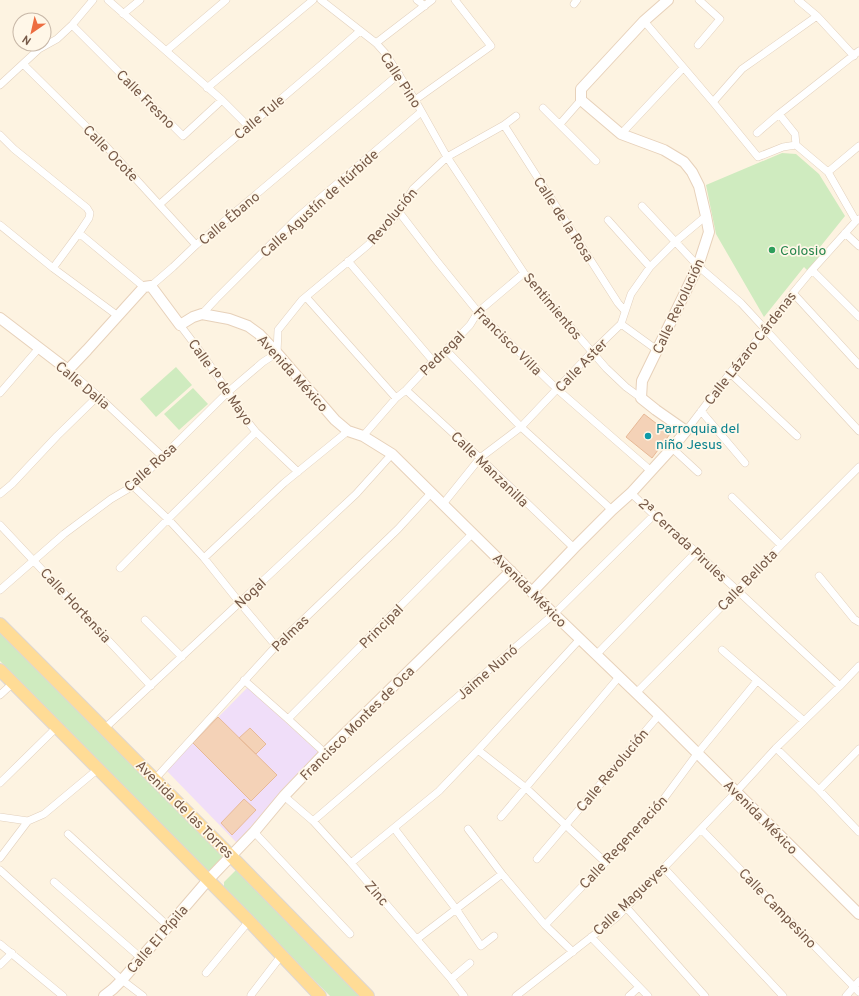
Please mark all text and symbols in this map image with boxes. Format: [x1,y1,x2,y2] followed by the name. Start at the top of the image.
[12,12,52,52] north arrow
[20,31,34,47] text: N
[375,50,424,112] street label: Calle Pino
[112,67,178,133] street label: Calle Fresno
[231,92,289,144] street label: Calle Tule
[79,122,141,186] street label: Calle Ocote
[257,147,383,262] street label: Calle Agustín de Itúrbide
[529,174,597,266] street label: Calle de la Rosa
[365,185,422,249] street label: Revolución
[195,188,264,250] street label: Calle Ébano
[780,243,826,260] place label: Colosio
[767,245,777,255] marker: Colosio
[650,256,709,357] street label: Calle Revolución
[519,270,585,344] street label: Sentimientos
[702,289,801,409] street label: Calle Lázaro Cárdenas
[469,304,545,380] street label: Francisco Villa
[417,328,469,380] street label: Pedregal
[253,332,331,416] street label: Avenida México
[552,335,612,396] street label: Calle Aster
[184,336,256,430] street label: Calle 1º de Mayo
[51,358,113,414] street label: Calle Dalia
[656,421,740,454] place label: Parroquia del niño Jesus
[447,429,531,511] street label: Calle Manzanilla
[643,431,653,441] marker: Parroquia del niño Jesus
[121,440,181,496] street label: Calle Rosa
[634,496,730,586] street label: 2ª Cerrada Pirules
[715,547,782,615] street label: Calle Bellota
[488,550,570,632] street label: Avenida México
[36,565,114,647] street label: Calle Hortensia
[232,575,270,613] street label: Nogal
[356,601,408,653] street label: Principal
[269,612,313,656] street label: Palmas
[454,642,522,704] street label: Jaime Nunó
[297,663,419,785] street label: Francisco Montes de Oca
[573,726,653,816] street label: Calle Revolución
[131,758,236,863] street label: Avenida de las Torres
[719,777,801,859] street label: Avenida México
[576,793,672,893] street label: Calle Regeneración
[590,860,672,940] street label: Calle Magueyes
[734,865,820,953] street label: Calle Campesino
[360,878,391,910] street label: Zinc
[124,902,192,978] street label: Calle El Pípila

